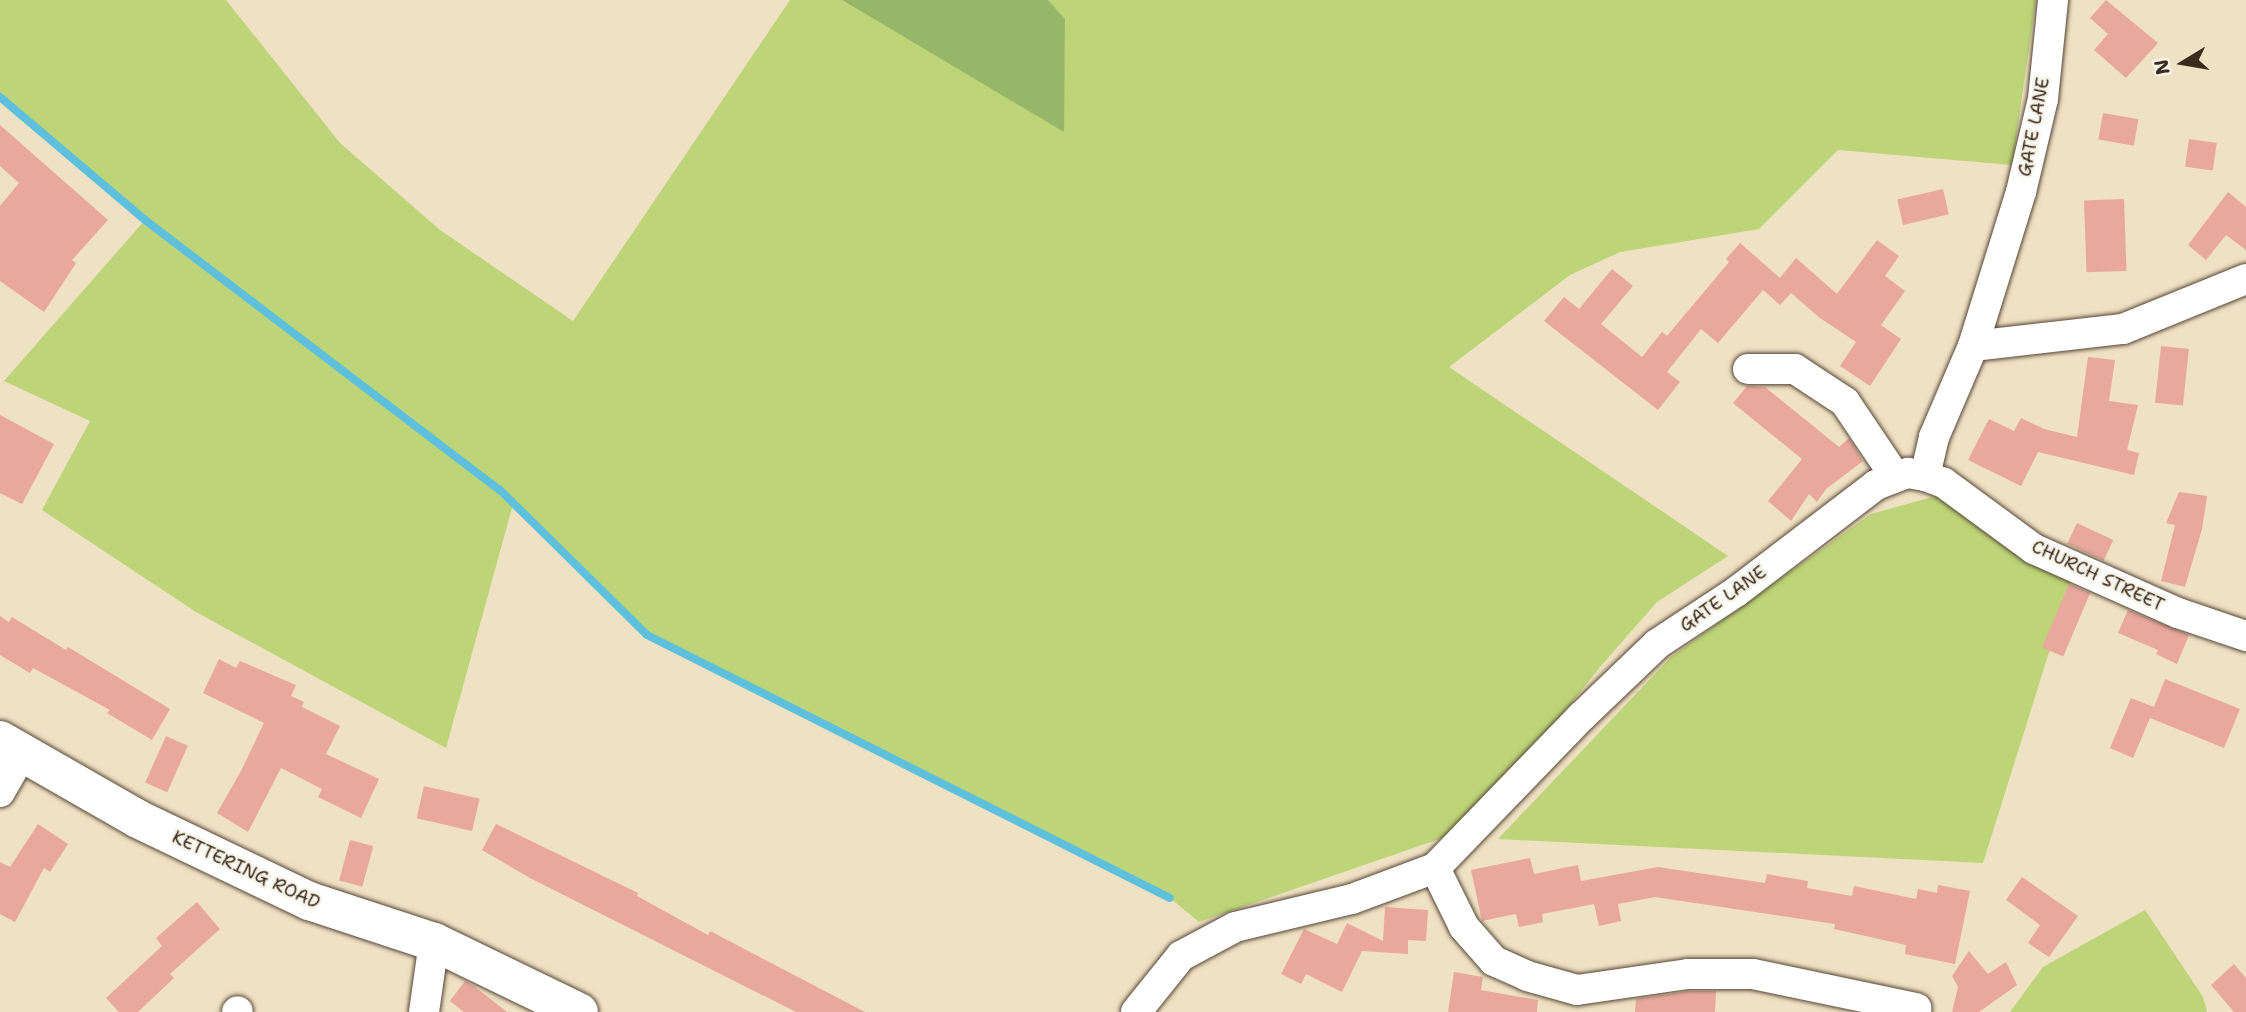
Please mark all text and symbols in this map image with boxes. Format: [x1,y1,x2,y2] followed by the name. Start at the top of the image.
[2148,28,2218,98] north arrow
[2148,57,2176,77] text: N
[2014,76,2054,178] street label: GATE LANE
[2028,536,2168,616] street label: CHURCH STREET
[1676,561,1770,637] street label: GATE LANE
[169,826,323,914] street label: KETTERING ROAD

